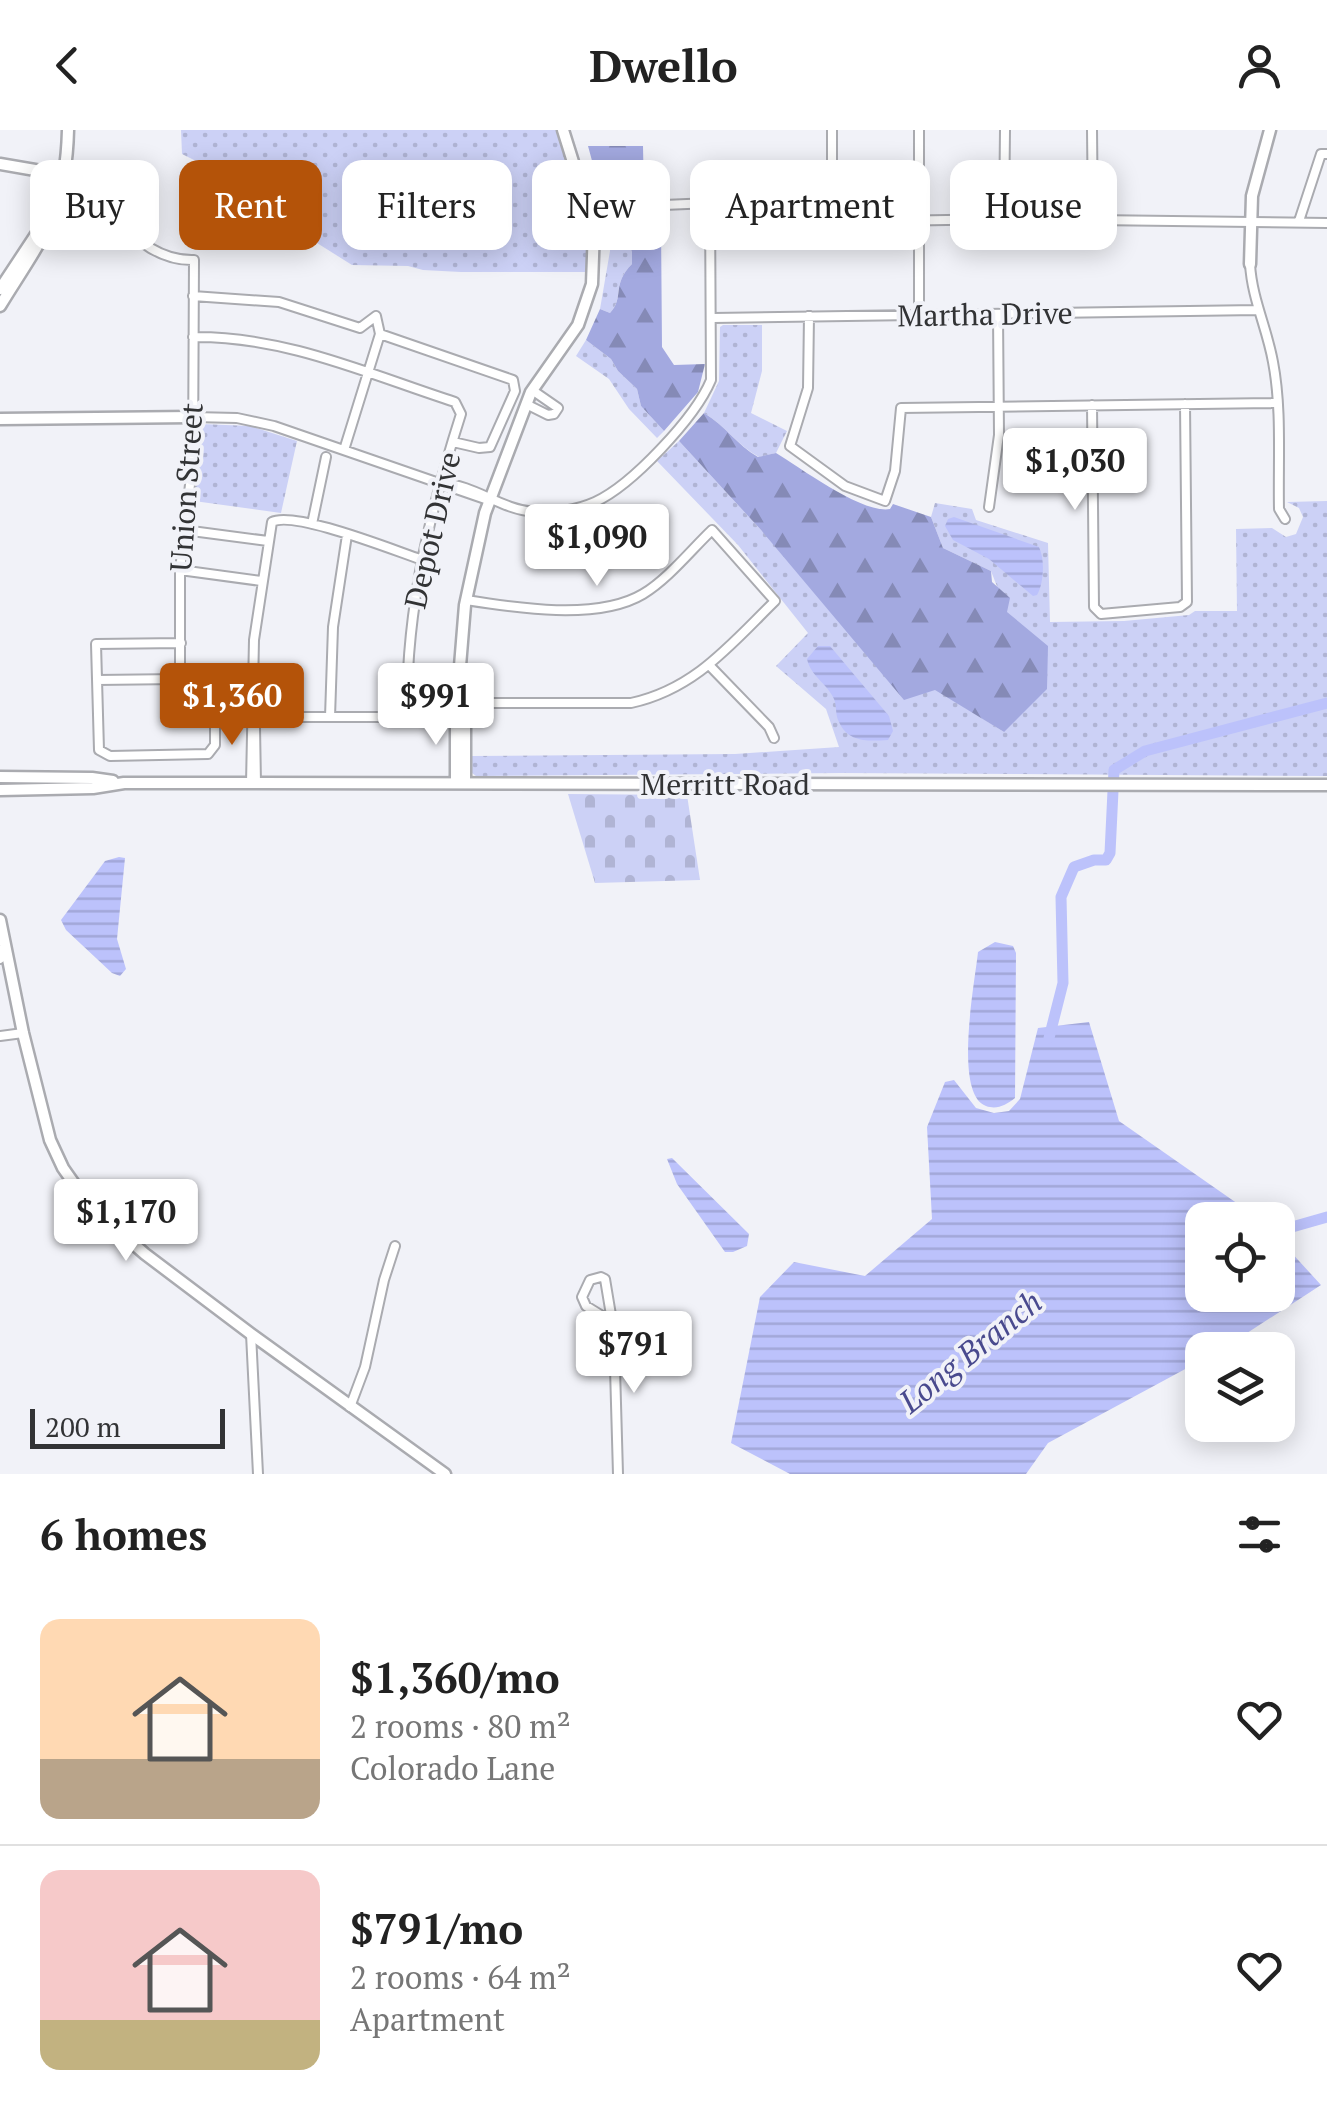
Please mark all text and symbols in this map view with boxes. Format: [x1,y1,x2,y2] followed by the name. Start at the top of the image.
[589,35,738,95] text: Dwello
[40,38,95,93] icon: back
[1232,38,1287,93] icon: person
[30,160,159,250] chip: Buy
[179,160,322,250] chip: Rent
[342,160,512,250] chip: Filters
[532,160,670,250] chip: New
[690,160,930,250] chip: Apartment
[950,160,1117,250] chip: House
[897,292,1073,336] street label: Martha Drive
[160,401,212,573] street label: Union Street
[994,428,1156,513] pin: $1,030
[1025,439,1125,481] text: $1,030
[395,448,469,612] street label: Depot Drive
[516,504,678,589] pin: $1,090
[547,515,647,557] text: $1,090
[151,663,313,748] pin: $1,360
[377,663,495,748] pin: $991
[182,674,282,716] text: $1,360
[400,674,472,716] text: $991
[640,764,810,804] street label: Merritt Road
[45,1179,207,1264] pin: $1,170
[76,1190,176,1232] text: $1,170
[1185,1202,1295,1442] map controls
[1185,1202,1295,1312] button: locate
[889,1281,1050,1422] water label: Long Branch
[575,1311,693,1396] pin: $791
[598,1322,670,1364] text: $791
[1185,1332,1295,1442] button: layers
[30,1404,225,1448] scale bar
[45,1408,121,1445] text: 200 m
[40,1506,207,1562] text: 6 homes
[1232,1507,1287,1562] icon: filters
[350,1649,560,1705] text: $1,360/mo
[120,1659,240,1779] icon: home
[1232,1692,1287,1747] icon: heart
[350,1705,571,1747] text: 2 rooms · 80 m²
[350,1747,555,1789] text: Colorado Lane
[350,1900,523,1956] text: $791/mo
[120,1910,240,2030] icon: home
[1232,1943,1287,1998] icon: heart
[350,1956,571,1998] text: 2 rooms · 64 m²
[350,1998,505,2040] text: Apartment

